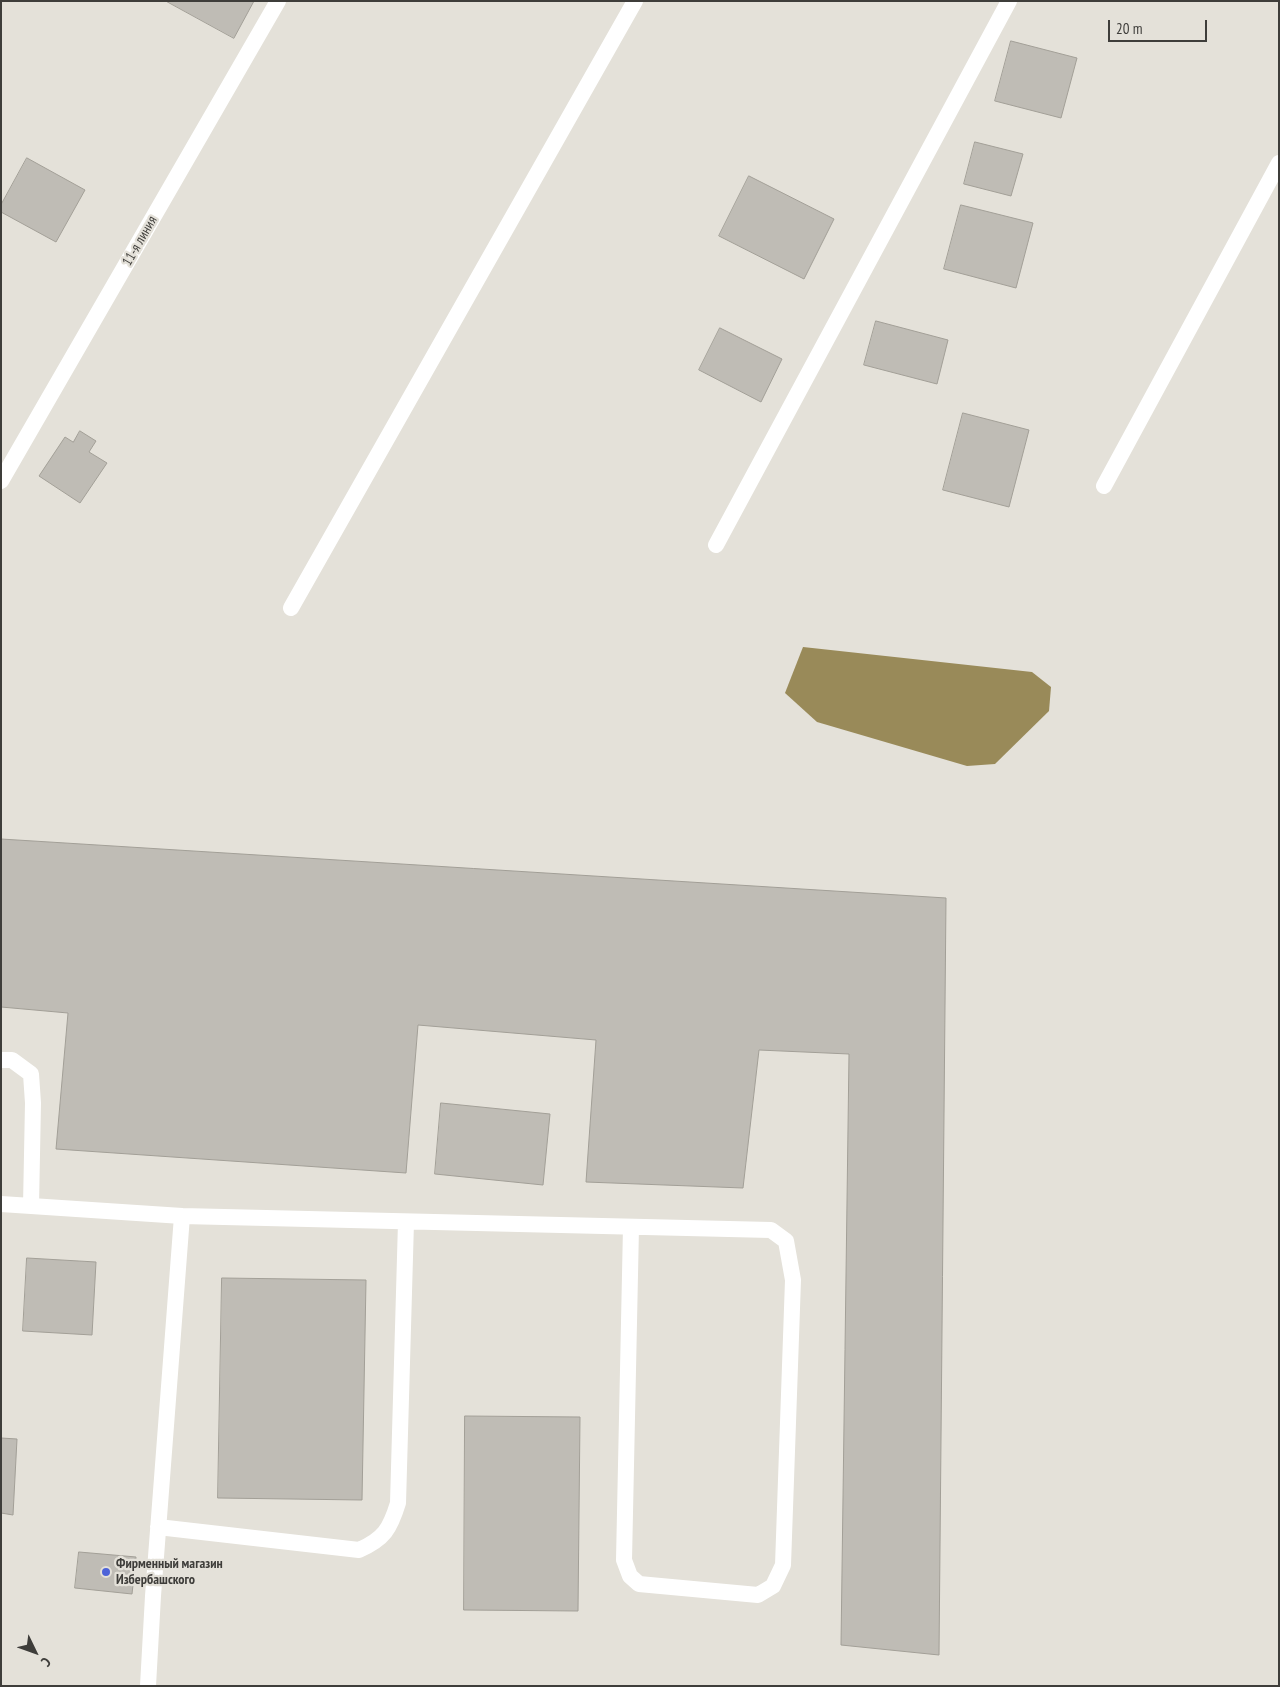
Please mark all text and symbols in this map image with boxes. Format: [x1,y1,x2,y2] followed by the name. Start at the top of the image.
[1110,10,1209,42] scale bar
[1116,19,1142,38] text: 20 m
[119,213,161,269] street label: 11-я линия
[116,1556,223,1588] place label: Фирменный магазин Избербашского
[100,1566,112,1578] marker: Фирменный магазин Избербашского
[10,1627,60,1677] north arrow
[37,1654,55,1670] text: С

